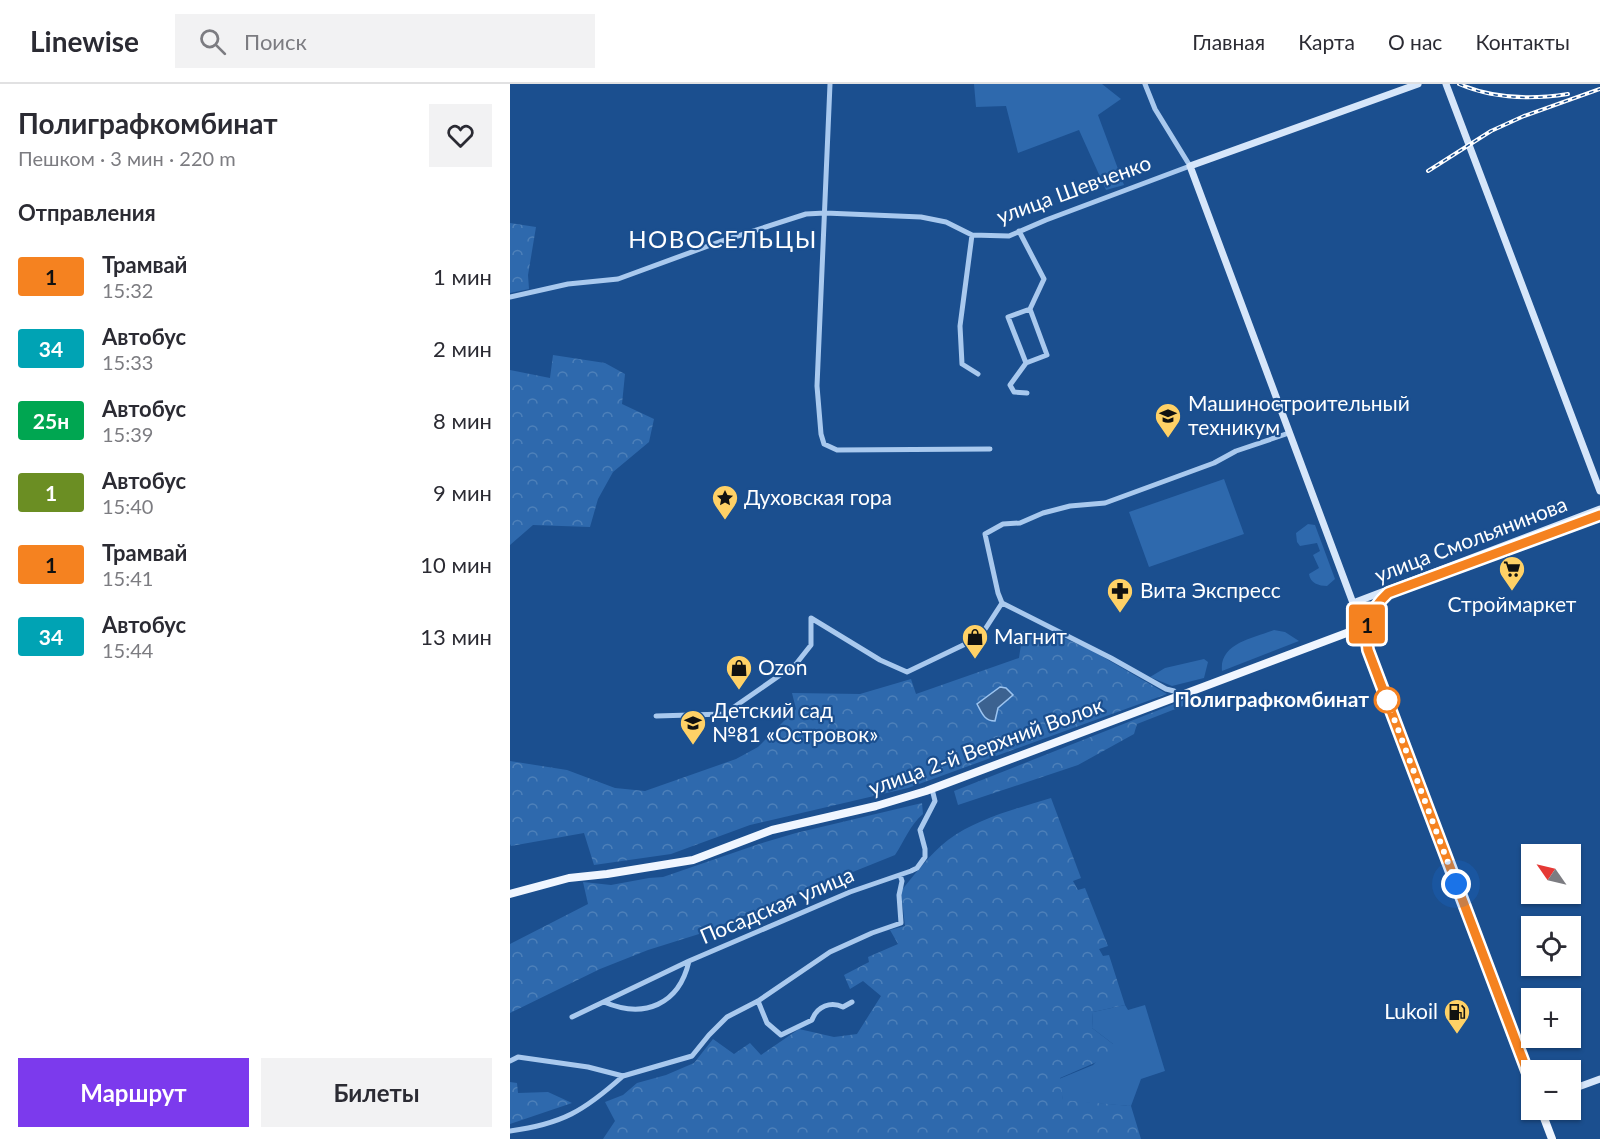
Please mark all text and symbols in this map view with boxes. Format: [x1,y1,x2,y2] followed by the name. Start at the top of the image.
[175,14,595,68] search box
[30,24,139,58] text: Linewise
[196,25,229,58] icon: search
[244,28,307,55] text: Поиск
[1192,29,1265,54] text: Главная
[1298,29,1355,54] text: Карта
[1388,29,1442,54] text: О нас
[1475,29,1570,54] text: Контакты
[429,104,492,167] button: heart
[18,106,278,140] text: Полиграфкомбинат
[18,146,236,170] text: Пешком · 3 мин · 220 m
[993,149,1154,228] street label: улица Шевченко
[18,199,156,226] text: Отправления
[628,224,818,253] district label: НОВОСЕЛЬЦЫ
[102,251,187,278] text: Трамвай
[433,263,492,290] text: 1 мин
[45,264,57,289] text: 1
[102,278,153,302] text: 15:32
[102,323,186,350] text: Автобус
[433,335,492,362] text: 2 мин
[39,336,63,361] text: 34
[102,350,153,374] text: 15:33
[1188,390,1410,439] place label: Машиностроительный техникум
[102,395,186,422] text: Автобус
[1153,401,1183,439] school or university icon: Машиностроительный техникум
[433,407,492,434] text: 8 мин
[33,408,69,433] text: 25н
[102,422,153,446] text: 15:39
[102,467,186,494] text: Автобус
[433,479,492,506] text: 9 мин
[45,480,57,505] text: 1
[710,483,740,521] place icon: Духовская гора
[744,484,892,509] place label: Духовская гора
[1371,490,1570,587] street label: улица Смольянинова
[102,494,153,518] text: 15:40
[102,539,187,566] text: Трамвай
[420,551,492,578] text: 10 мин
[45,552,57,577] text: 1
[1497,554,1527,592] supermarket icon: Строймаркет
[102,566,153,590] text: 15:41
[1105,576,1135,614] pharmacy icon: Вита Экспресс
[1140,577,1281,602] place label: Вита Экспресс
[1448,591,1577,616] place label: Строймаркет
[1348,604,1386,644] line badge: 1
[102,611,186,638] text: Автобус
[1361,612,1373,637] text: 1
[960,622,990,660] shop icon: Магнит
[420,623,492,650] text: 13 мин
[994,623,1067,648] place label: Магнит
[39,624,63,649] text: 34
[102,638,153,662] text: 15:44
[724,653,754,691] shop icon: Ozon
[758,654,808,679] place label: Ozon
[1174,686,1369,711] place label: Полиграфкомбинат
[1374,687,1400,713] marker: Полиграфкомбинат
[865,691,1106,800] street label: улица 2-й Верхний Волок
[712,697,878,746] place label: Детский сад №81 «Островок»
[678,708,708,746] school or university icon: Детский сад №81 «Островок»
[1521,844,1581,904] north arrow
[1521,844,1581,1120] map controls
[696,861,857,948] street label: Посадская улица
[1441,869,1471,899] your location
[1521,916,1581,976] button: locate
[1521,988,1581,1048] button: +
[1442,997,1472,1035] fuel station icon: Lukoil
[1384,998,1438,1023] place label: Lukoil
[18,1058,249,1127] button: Маршрут
[261,1058,492,1127] button: Билеты
[1521,1060,1581,1120] button: −

